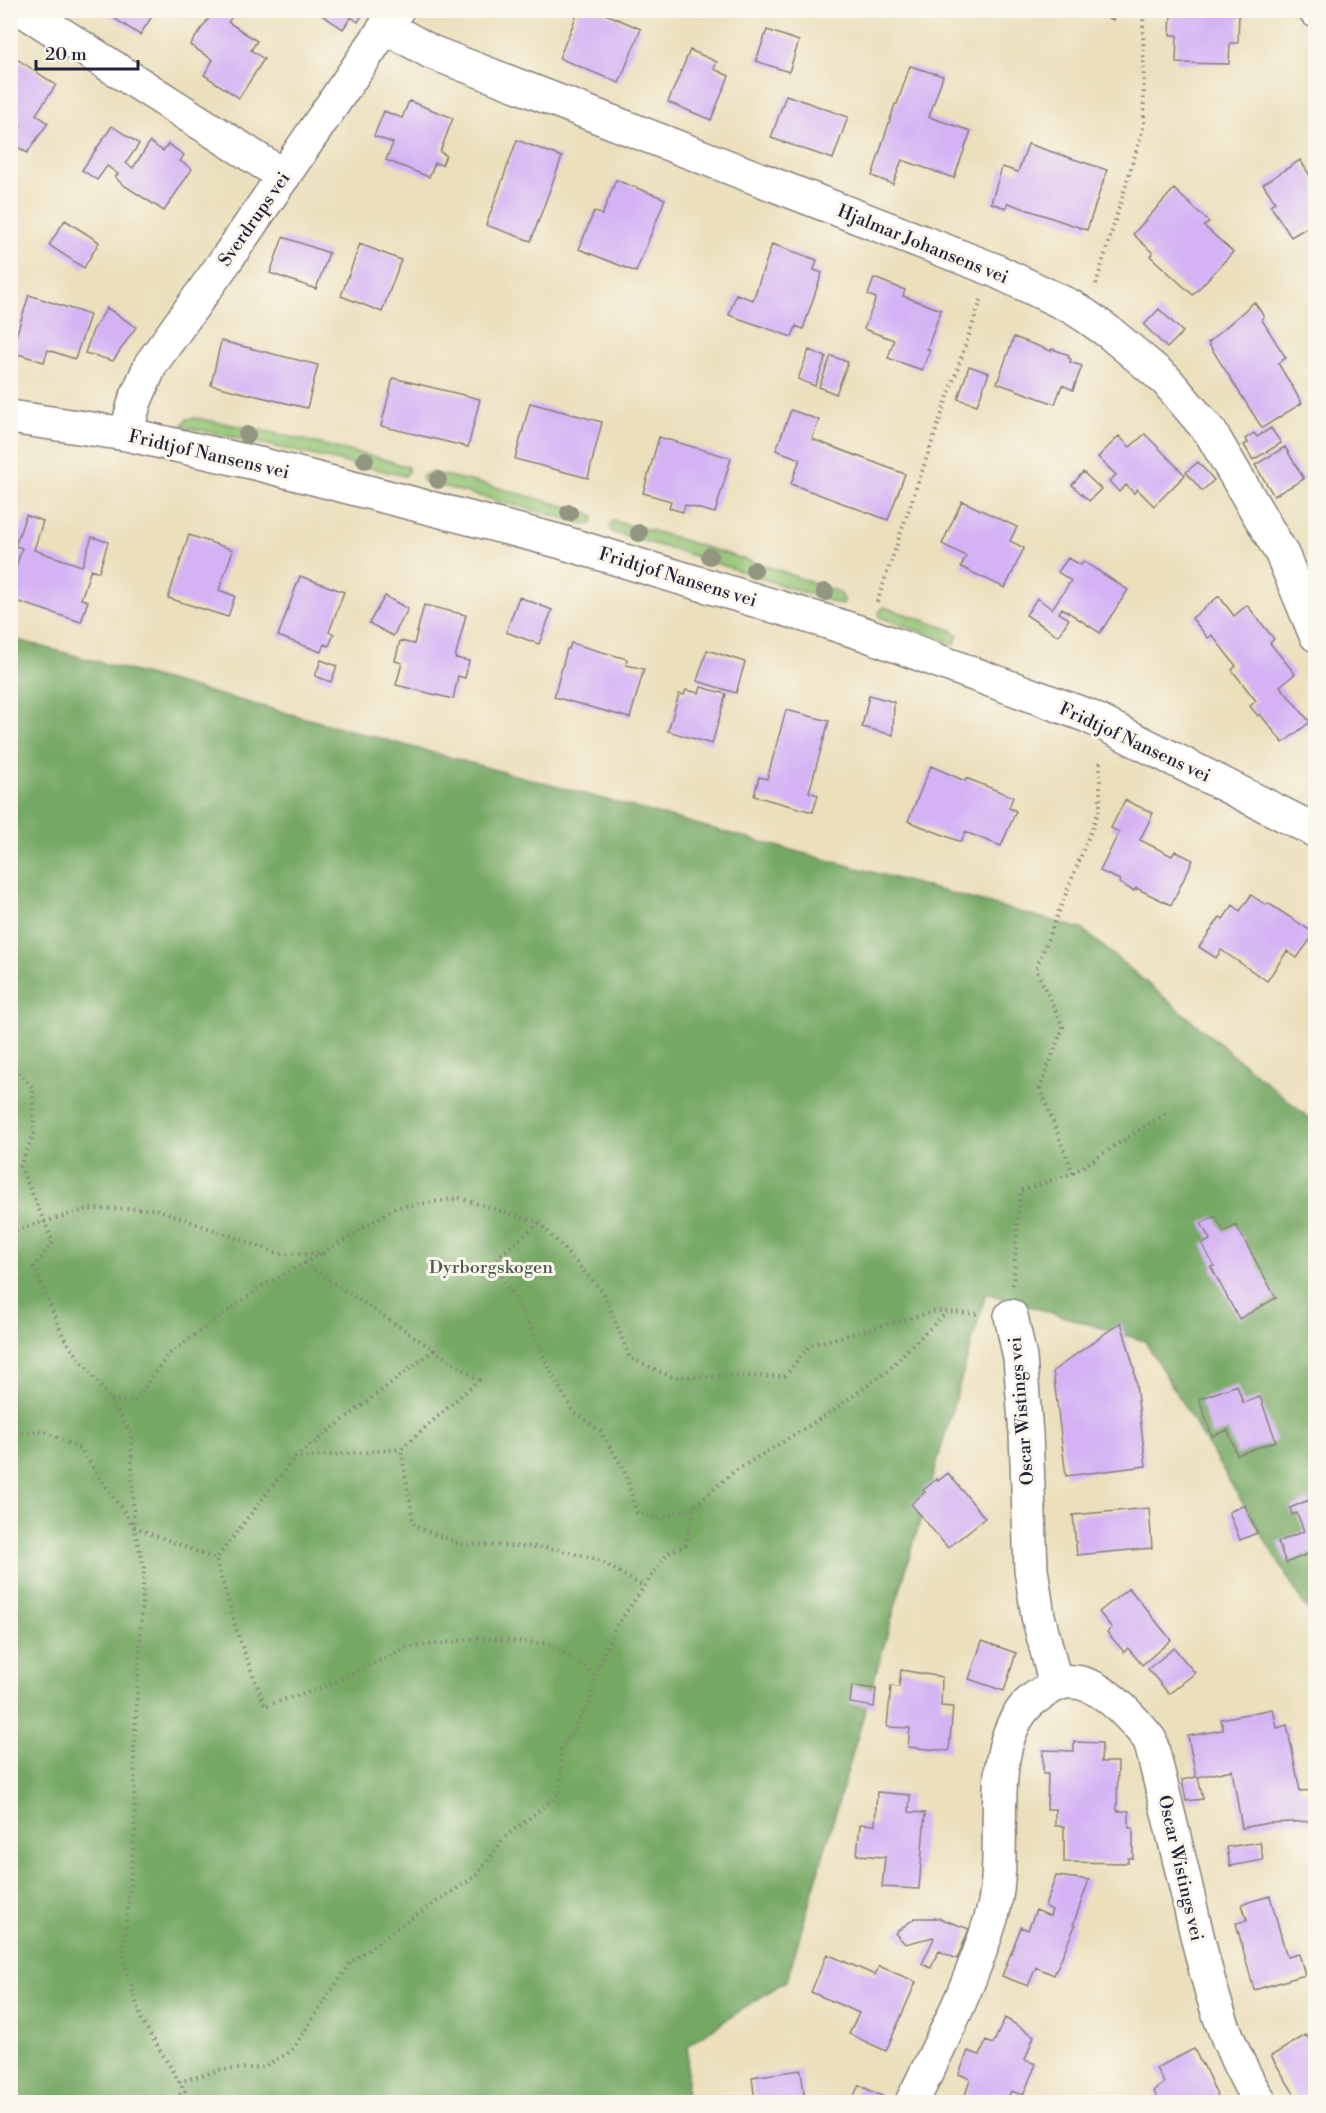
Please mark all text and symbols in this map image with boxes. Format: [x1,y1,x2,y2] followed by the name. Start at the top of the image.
[36,33,138,71] scale bar
[45,43,87,66] text: 20 m
[213,168,295,271] street label: Sverdrups vei
[834,200,1012,289] street label: Hjalmar Johansens vei
[126,425,292,484] street label: Fridtjof Nansens vei
[596,542,760,613] street label: Fridtjof Nansens vei
[1056,697,1214,788] street label: Fridtjof Nansens vei
[429,1256,553,1279] park label: Dyrborgskogen
[1004,1336,1039,1486] street label: Oscar Wistings vei
[1153,1793,1208,1943] street label: Oscar Wistings vei

